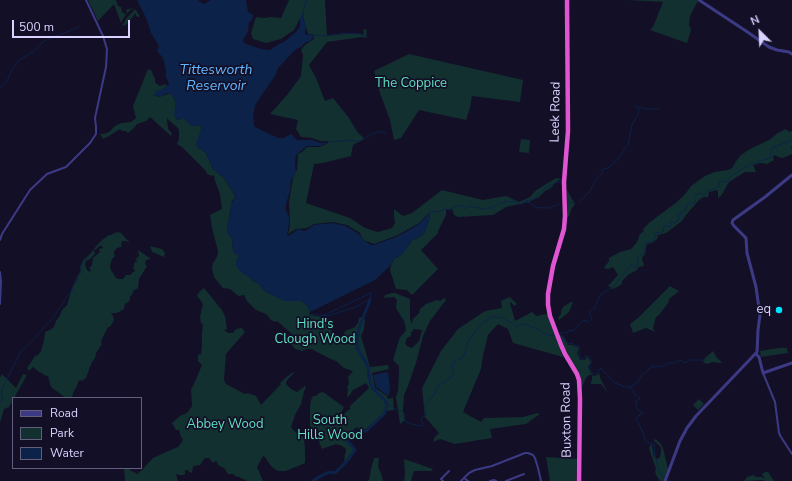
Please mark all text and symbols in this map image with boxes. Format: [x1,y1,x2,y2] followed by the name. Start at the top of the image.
[14,12,132,38] scale bar
[740,12,780,52] north arrow
[748,12,762,29] text: N
[19,19,54,35] text: 500 m
[180,63,252,96] water label: Tittesworth Reservoir
[375,76,447,92] park label: The Coppice
[548,81,564,143] street label: Leek Road
[757,302,771,318] place label: eq
[774,305,784,315] marker: eq
[275,317,355,348] park label: Hind's Clough Wood
[559,382,575,458] street label: Buxton Road
[12,397,142,469] legend
[50,405,78,421] text: Road
[297,413,363,444] park label: South Hills Wood
[186,417,264,433] park label: Abbey Wood
[50,425,74,441] text: Park
[50,445,84,461] text: Water

